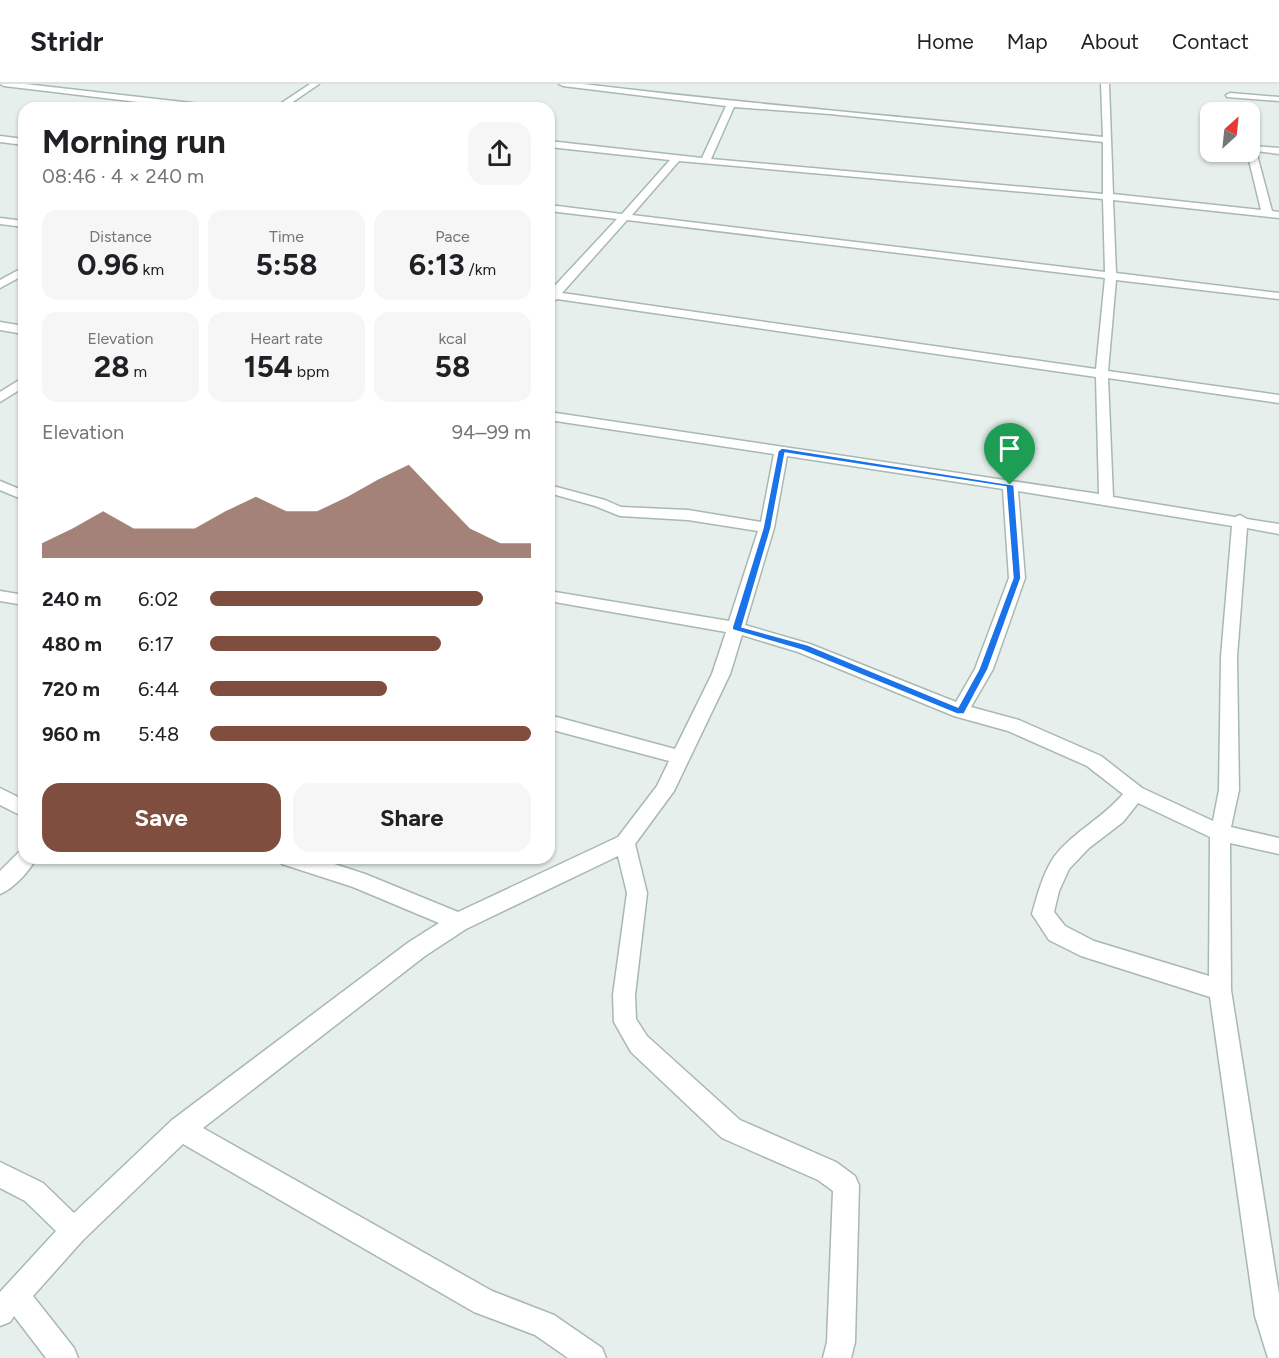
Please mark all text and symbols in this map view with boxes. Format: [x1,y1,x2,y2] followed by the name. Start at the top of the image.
[30,24,103,58] text: Stridr
[917,29,974,54] text: Home
[1007,29,1048,54] text: Map
[1081,29,1139,54] text: About
[1172,29,1249,54] text: Contact
[1200,102,1260,162] north arrow
[1200,102,1260,162] map controls
[42,122,226,161] text: Morning run
[468,122,531,185] button: share
[42,164,204,188] text: 08:46 · 4 × 240 m
[89,227,152,246] text: Distance
[269,227,304,246] text: Time
[435,227,470,246] text: Pace
[77,246,139,283] text: 0.96
[255,246,318,283] text: 5:58
[409,246,465,283] text: 6:13
[139,260,164,279] text: km
[465,260,496,279] text: /km
[88,329,153,348] text: Elevation
[250,329,323,348] text: Heart rate
[439,329,466,348] text: kcal
[94,348,130,385] text: 28
[244,348,293,385] text: 154
[435,348,470,385] text: 58
[130,362,147,381] text: m
[293,362,329,381] text: bpm
[42,420,124,444] text: Elevation
[452,420,531,444] text: 94–99 m
[984,423,1035,485] pin
[993,432,1026,465] icon: arrive
[42,587,101,611] text: 240 m
[138,587,178,611] text: 6:02
[42,632,102,656] text: 480 m
[138,632,173,656] text: 6:17
[42,677,100,701] text: 720 m
[138,677,179,701] text: 6:44
[42,722,100,746] text: 960 m
[138,722,179,746] text: 5:48
[42,783,281,852] button: Save
[293,783,531,852] button: Share

